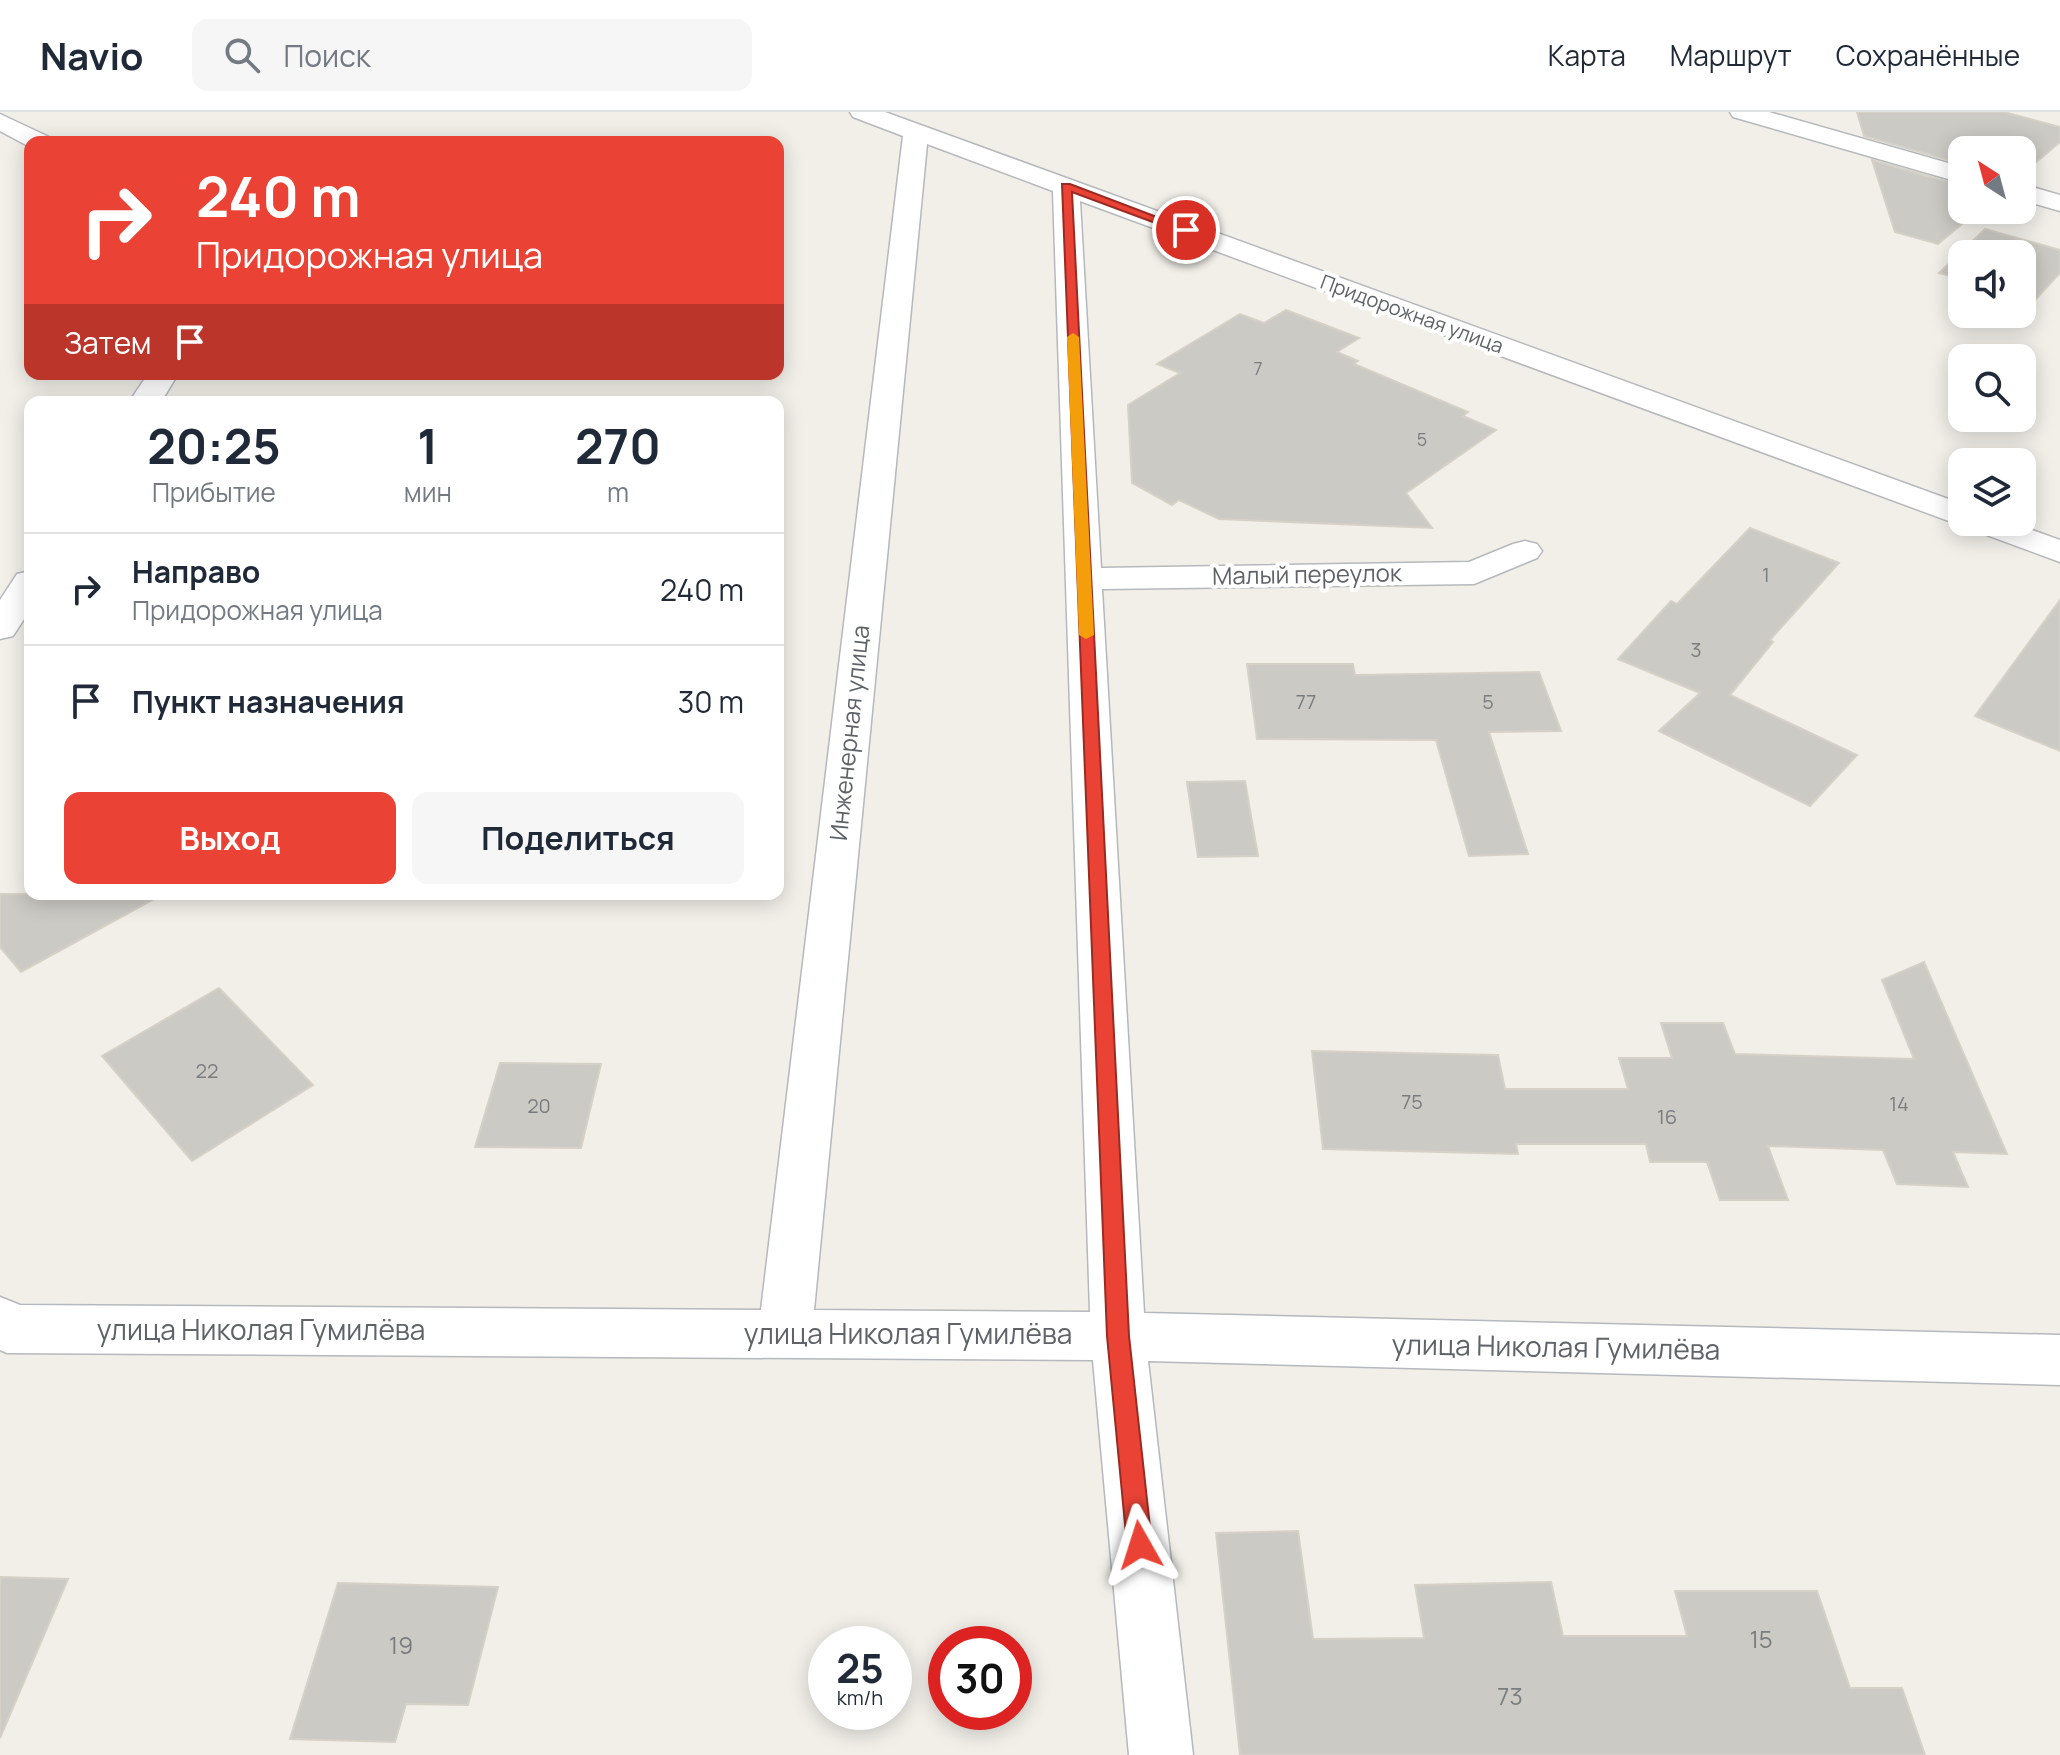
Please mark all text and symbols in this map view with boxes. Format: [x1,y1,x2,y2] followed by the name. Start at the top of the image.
[192,19,752,91] search box
[40,29,144,81] text: Navio
[220,33,264,77] icon: search
[284,35,371,76] text: Поиск
[1548,36,1626,74] text: Карта
[1670,36,1792,74] text: Маршрут
[1836,36,2020,74] text: Сохранённые
[1948,136,2036,224] north arrow
[1948,136,2036,536] map controls
[196,157,361,234] text: 240 m
[64,168,168,272] icon: right
[1152,196,1220,264] pin
[1164,208,1208,252] icon: arrive
[196,230,543,279] text: Придорожная улица
[1948,240,2036,328] button: sound
[1317,268,1507,359] street label: Придорожная улица
[168,320,212,364] icon: arrive
[64,322,152,363] text: Затем
[1948,344,2036,432] button: search
[1253,356,1263,380] house number: 7
[147,413,281,478] text: 20:25
[417,413,438,478] text: 1
[575,413,661,478] text: 270
[1417,427,1427,451] house number: 5
[1948,448,2036,536] button: layers
[152,474,276,510] text: Прибытие
[404,474,452,510] text: мин
[607,474,629,510] text: m
[132,551,260,592] text: Направо
[1212,555,1403,592] street label: Малый переулок
[1762,561,1770,588] house number: 1
[64,567,108,611] icon: right
[660,569,744,610] text: 240 m
[132,592,383,628] text: Придорожная улица
[821,623,876,842] street label: Инженерная улица
[1690,636,1702,663] house number: 3
[64,679,108,723] icon: arrive
[132,681,405,722] text: Пункт назначения
[678,681,744,722] text: 30 m
[1296,688,1316,715] house number: 77
[1482,688,1494,715] house number: 5
[64,792,396,884] button: Выход
[412,792,744,884] button: Поделиться
[196,1057,218,1084] house number: 22
[1401,1088,1423,1115] house number: 75
[1889,1090,1909,1117] house number: 14
[527,1092,551,1119] house number: 20
[1657,1103,1677,1130] house number: 16
[97,1310,425,1348] street label: улица Николая Гумилёва
[744,1314,1072,1352] street label: улица Николая Гумилёва
[1391,1324,1721,1368] street label: улица Николая Гумилёва
[1098,1503,1182,1587] position arrow
[1749,1622,1773,1655] house number: 15
[928,1626,1032,1730] speed limit sign: 30
[389,1628,413,1661] house number: 19
[836,1640,884,1695] text: 25
[1497,1679,1523,1712] house number: 73
[837,1684,883,1711] text: km/h

